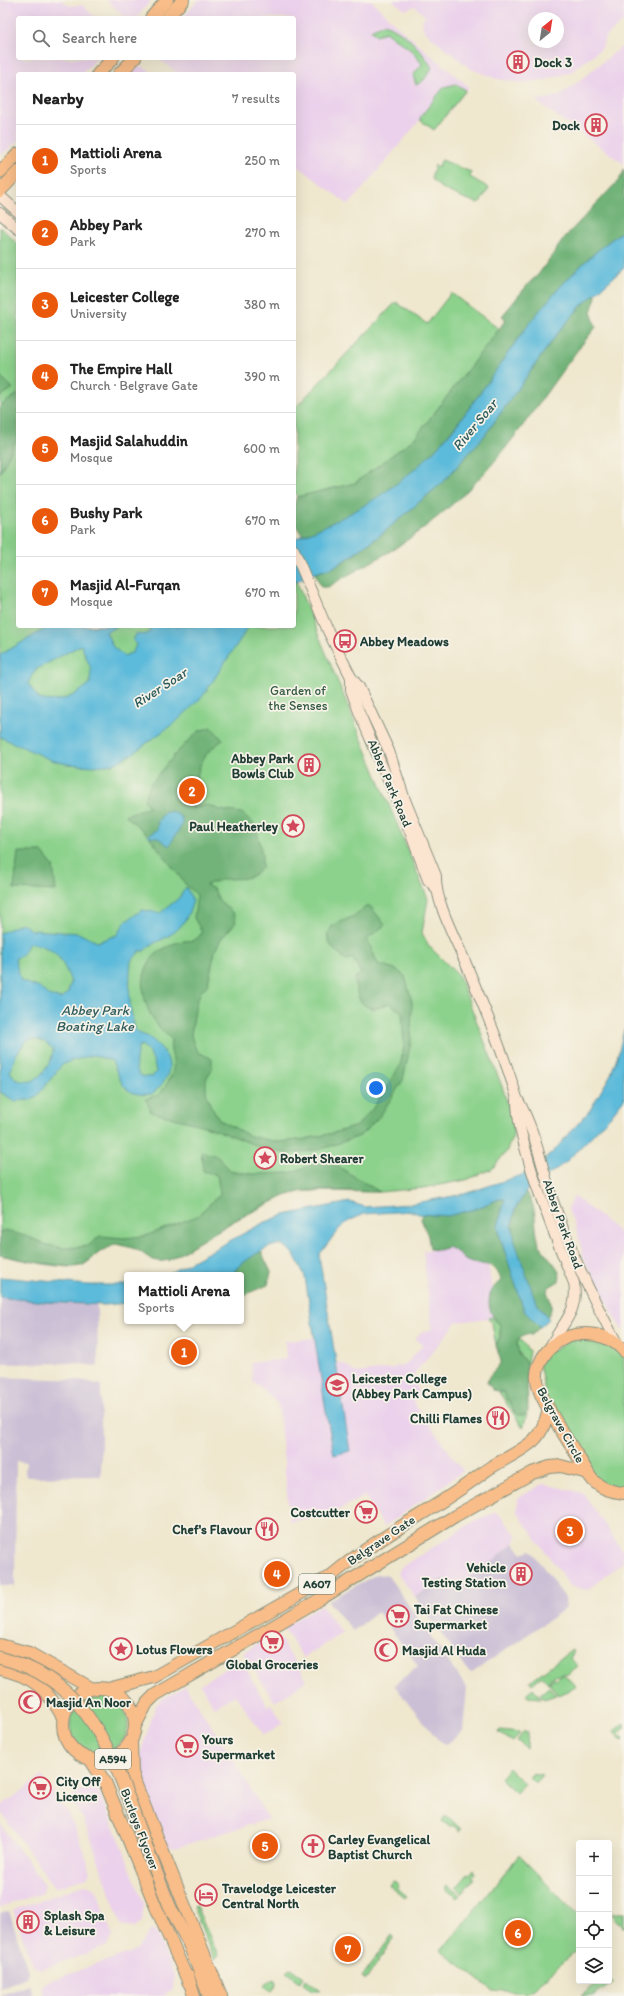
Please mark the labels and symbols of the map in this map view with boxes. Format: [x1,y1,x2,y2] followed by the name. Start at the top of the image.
[528,12,564,48] north arrow
[505,49,531,75] building icon: Dock 3
[534,55,572,70] place label: Dock 3
[583,112,609,138] building icon: Dock
[552,118,580,133] place label: Dock
[449,395,502,454] water label: River Soar
[332,628,358,654] bus stop icon: Abbey Meadows
[359,634,449,650] place label: Abbey Meadows
[130,663,192,712] water label: River Soar
[268,683,328,713] park label: Garden of the Senses
[365,737,415,829] street label: Abbey Park Road
[230,751,294,781] place label: Abbey Park Bowls Club
[296,752,322,778] building icon: Abbey Park Bowls Club
[179,776,205,806] pin: 2
[280,813,306,839] place icon: Paul Heatherley
[189,819,279,835] place label: Paul Heatherley
[56,1002,135,1035] water label: Abbey Park Boating Lake
[366,1078,386,1098] your location
[252,1145,278,1171] place icon: Robert Shearer
[280,1151,364,1166] place label: Robert Shearer
[540,1177,586,1271] street label: Abbey Park Road
[171,1337,197,1367] pin: 1
[352,1371,472,1402] place label: Leicester College (Abbey Park Campus)
[324,1372,350,1398] school or university icon: Leicester College (Abbey Park Campus)
[534,1385,588,1465] street label: Belgrave Circle
[485,1405,511,1431] restaurant icon: Chilli Flames
[410,1411,482,1426] place label: Chilli Flames
[353,1499,379,1525] supermarket icon: Costcutter
[290,1505,351,1520] place label: Costcutter
[344,1512,418,1568] street label: Belgrave Gate
[254,1516,280,1542] restaurant icon: Chef's Flavour
[557,1516,583,1546] pin: 3
[172,1522,253,1537] place label: Chef's Flavour
[264,1559,290,1589] pin: 4
[421,1560,507,1591] place label: Vehicle Testing Station
[508,1561,534,1587] building icon: Vehicle Testing Station
[299,1574,335,1594] road number: A607
[413,1602,498,1633] place label: Tai Fat Chinese Supermarket
[385,1603,411,1629] supermarket icon: Tai Fat Chinese Supermarket
[259,1629,285,1655] supermarket icon: Global Groceries
[108,1636,134,1662] place icon: Lotus Flowers
[373,1637,399,1663] mosque icon: Masjid Al Huda
[136,1642,213,1657] place label: Lotus Flowers
[402,1643,486,1659] place label: Masjid Al Huda
[226,1657,318,1672] place label: Global Groceries
[17,1689,43,1715] mosque icon: Masjid An Noor
[46,1695,132,1711] place label: Masjid An Noor
[201,1732,275,1763] place label: Yours Supermarket
[174,1733,200,1759] supermarket icon: Yours Supermarket
[95,1749,131,1769] road number: A594
[56,1774,101,1804] place label: City Off Licence
[27,1775,53,1801] supermarket icon: City Off Licence
[118,1786,162,1872] street label: Burleys Flyover
[252,1831,278,1861] pin: 5
[328,1832,430,1863] place label: Carley Evangelical Baptist Church
[300,1833,326,1859] church icon: Carley Evangelical Baptist Church
[221,1881,337,1911] place label: Travelodge Leicester Central North
[193,1882,219,1908] hotel icon: Travelodge Leicester Central North
[44,1908,105,1938] place label: Splash Spa & Leisure
[15,1909,41,1935] building icon: Splash Spa & Leisure
[505,1918,531,1948] pin: 6
[335,1934,361,1964] pin: 7

